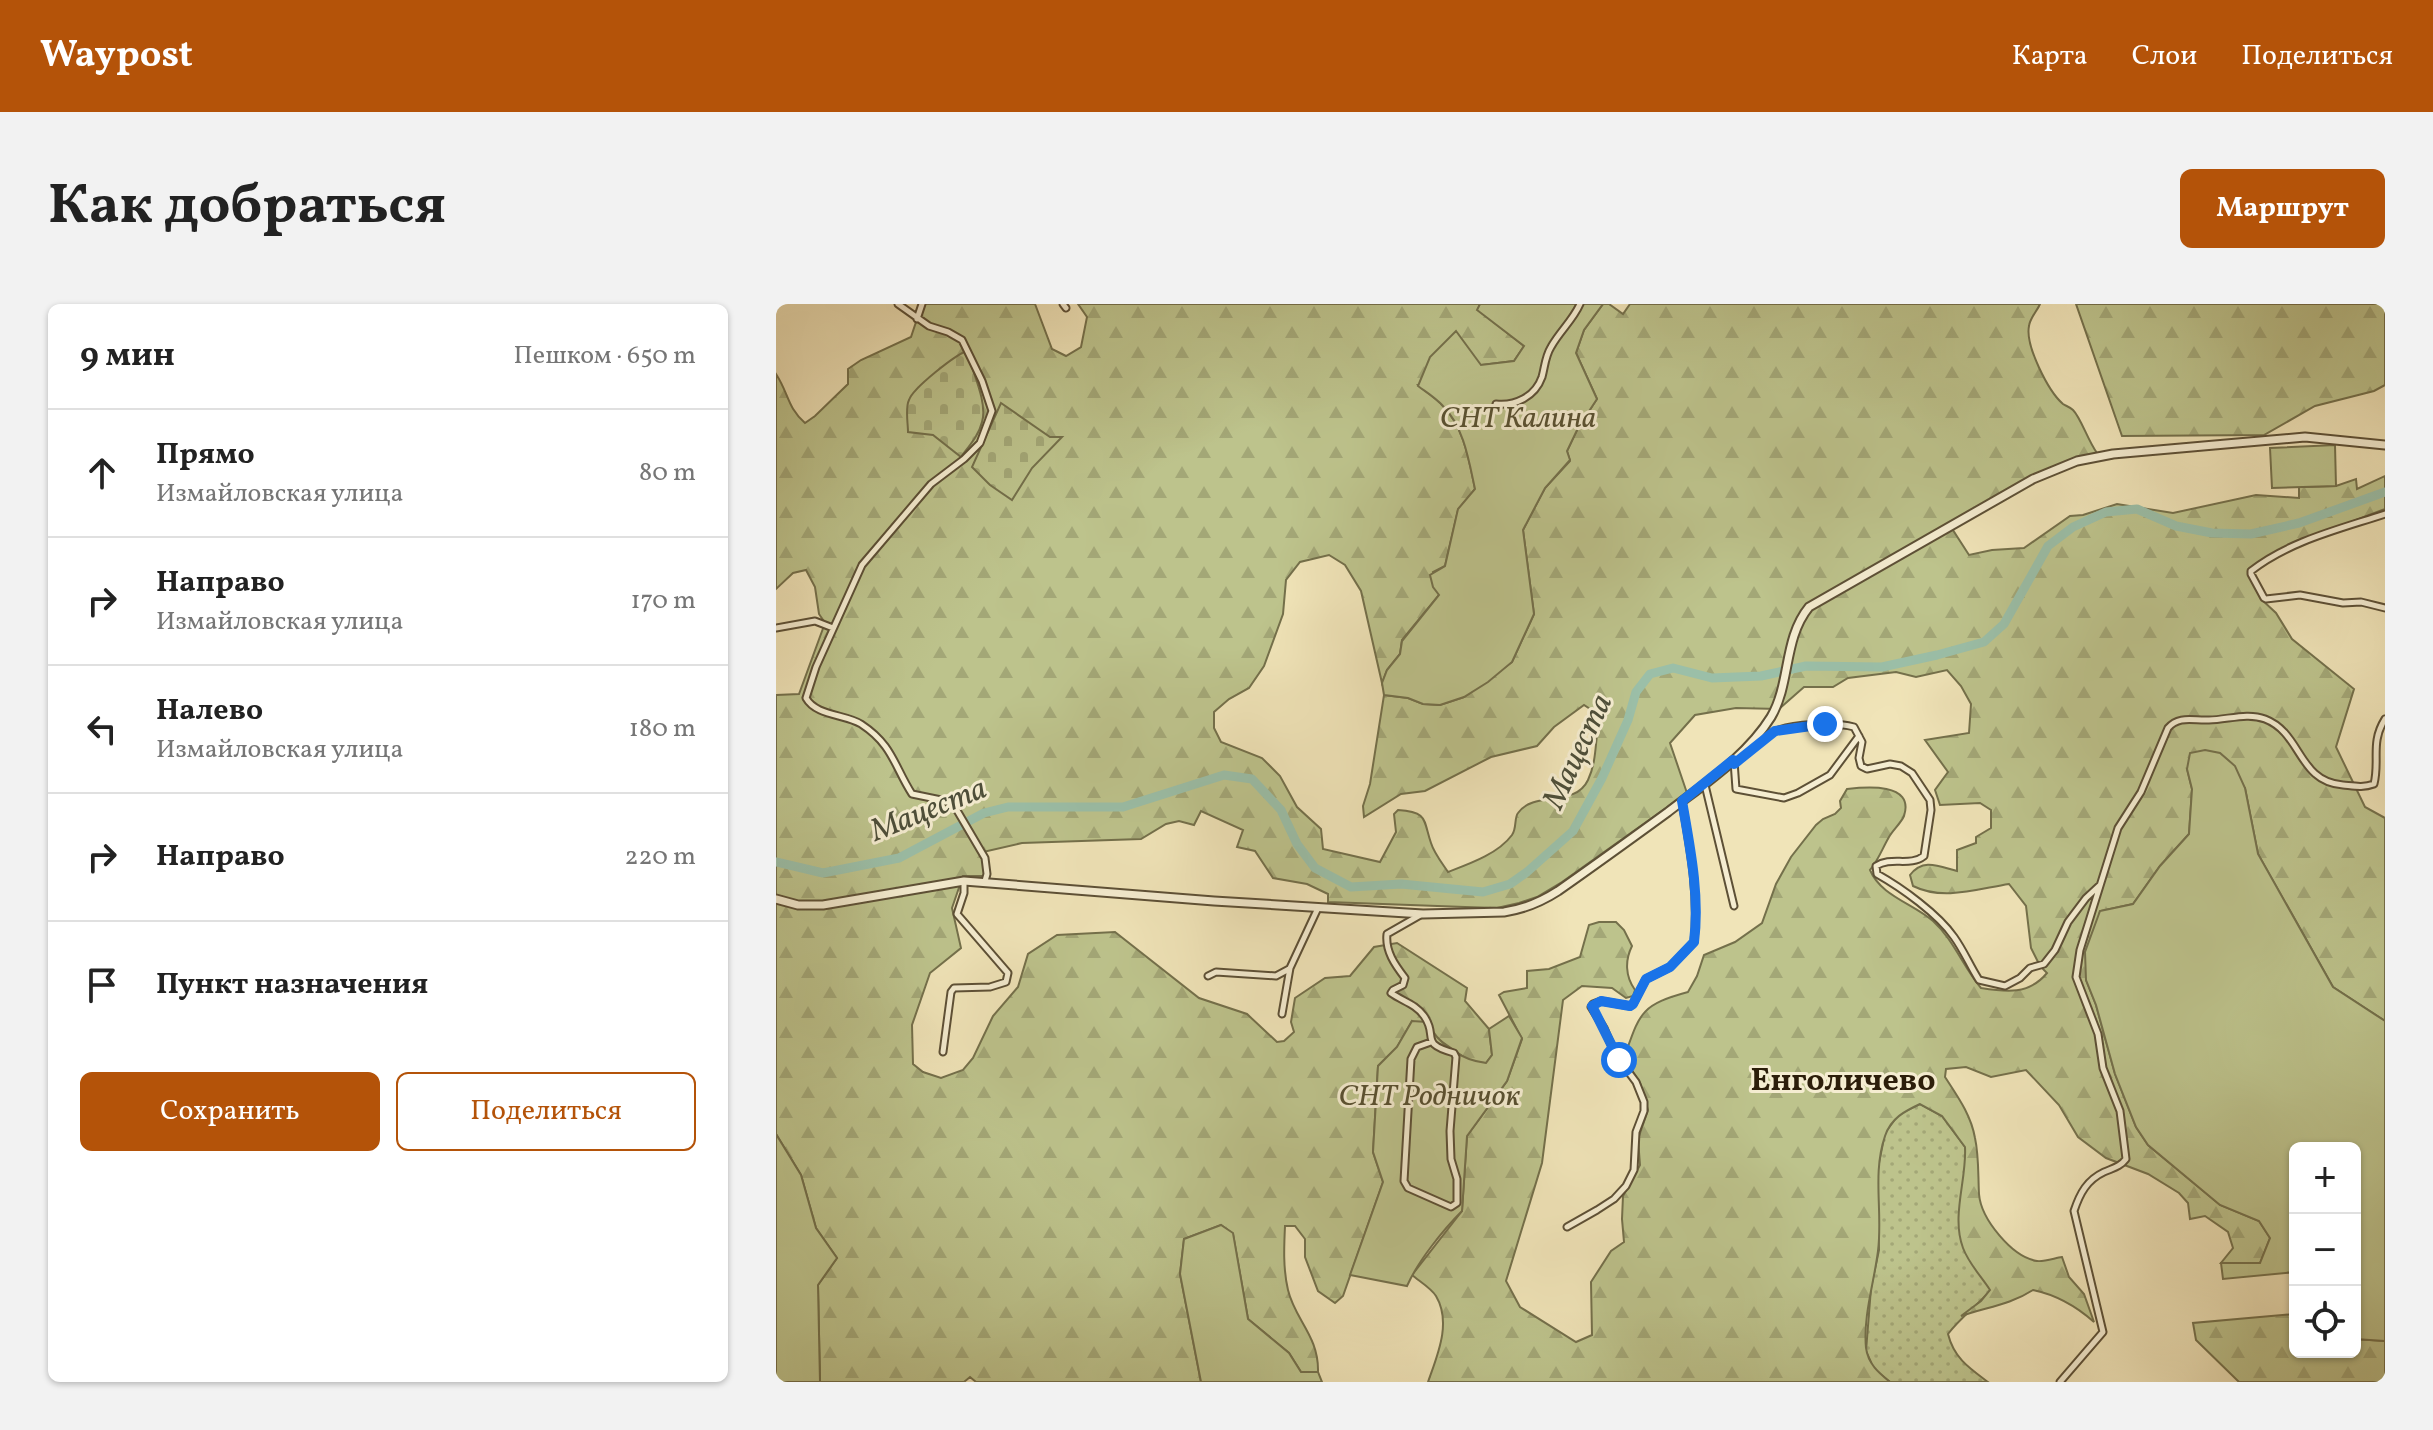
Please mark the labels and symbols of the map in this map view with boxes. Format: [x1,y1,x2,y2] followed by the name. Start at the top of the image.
[1440,398,1596,440] park label: СНТ Калина
[1533,687,1625,818] water label: Мацеста
[1807,706,1843,742] route end
[863,768,994,855] water label: Мацеста
[1601,1042,1637,1078] route start
[1750,1060,1936,1104] district label: Енголичево
[1338,1076,1520,1118] park label: СНТ Родничок

